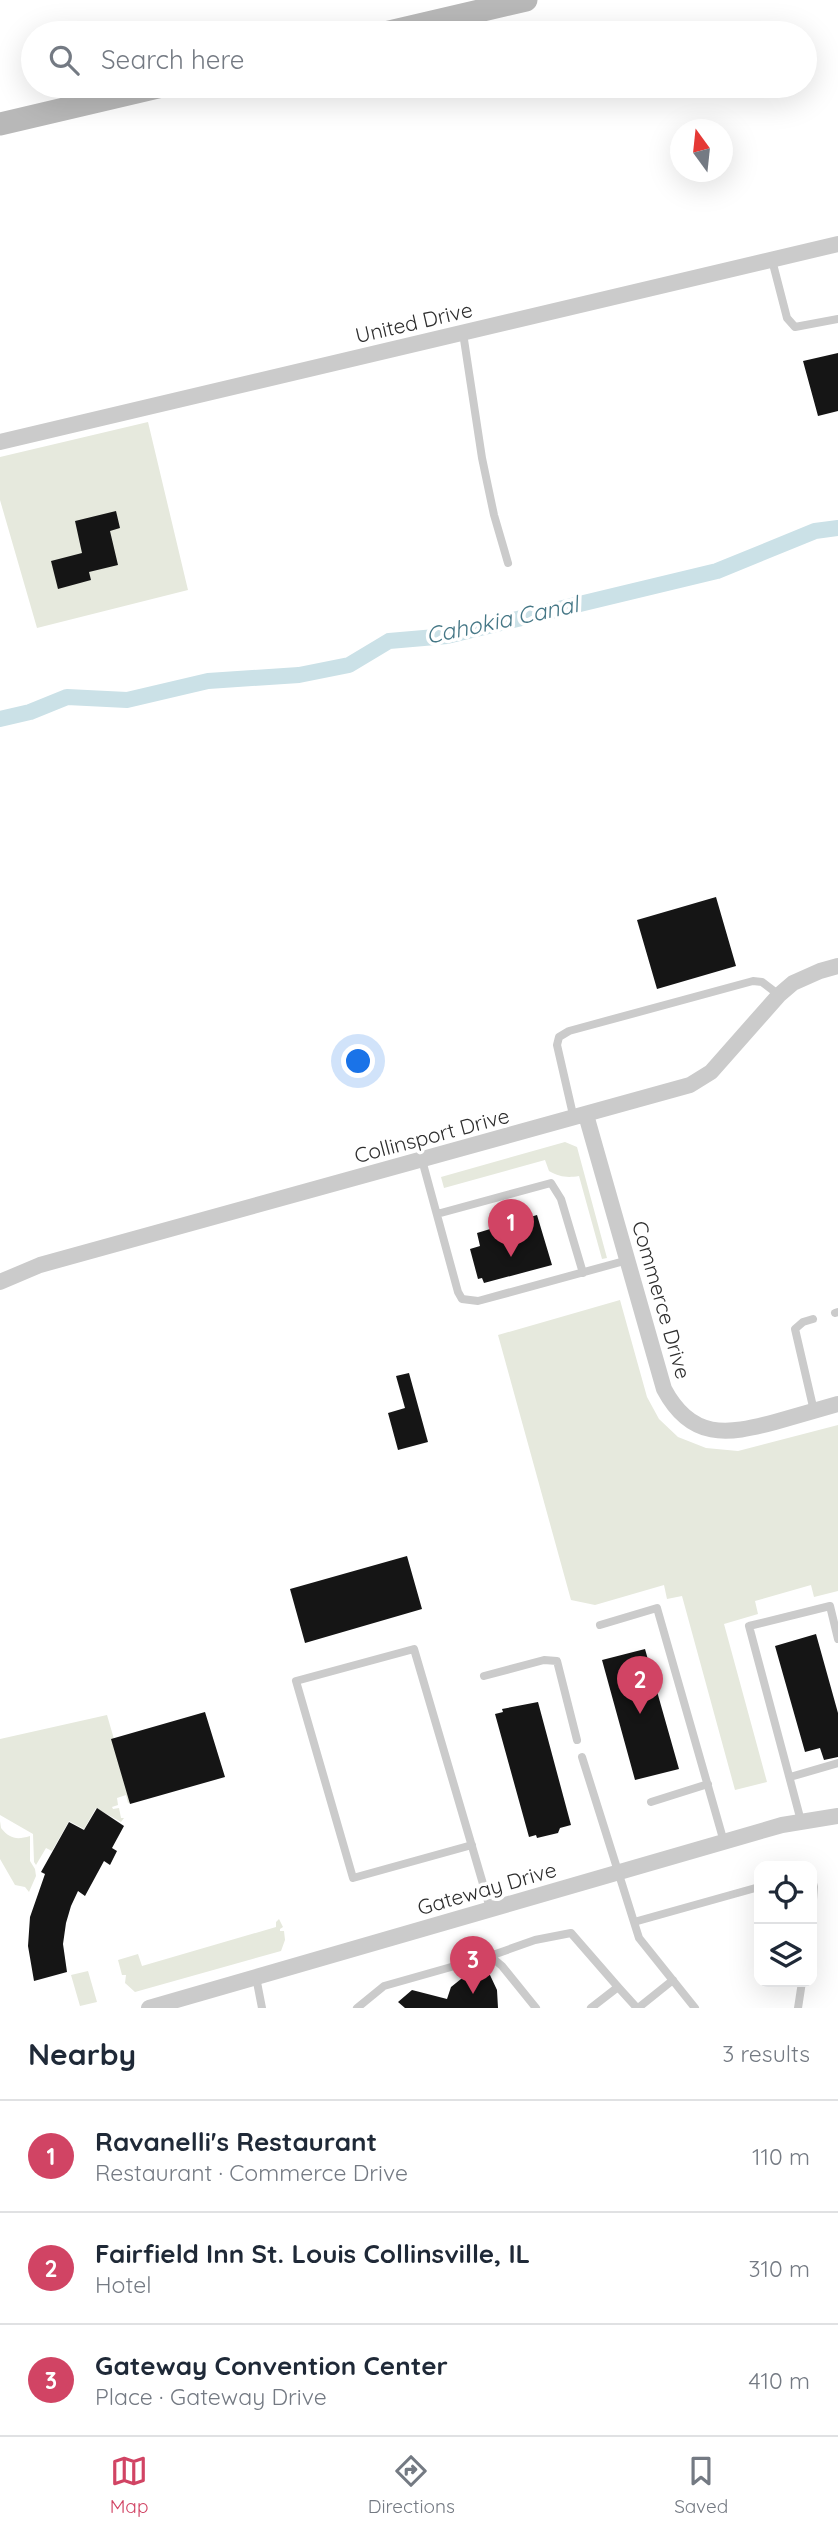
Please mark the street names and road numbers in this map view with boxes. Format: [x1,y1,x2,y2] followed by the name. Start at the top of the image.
[353,296,475,348] street label: United Drive
[351,1102,512,1168] street label: Collinsport Drive
[627,1218,697,1382] street label: Commerce Drive
[414,1856,559,1920] street label: Gateway Drive

